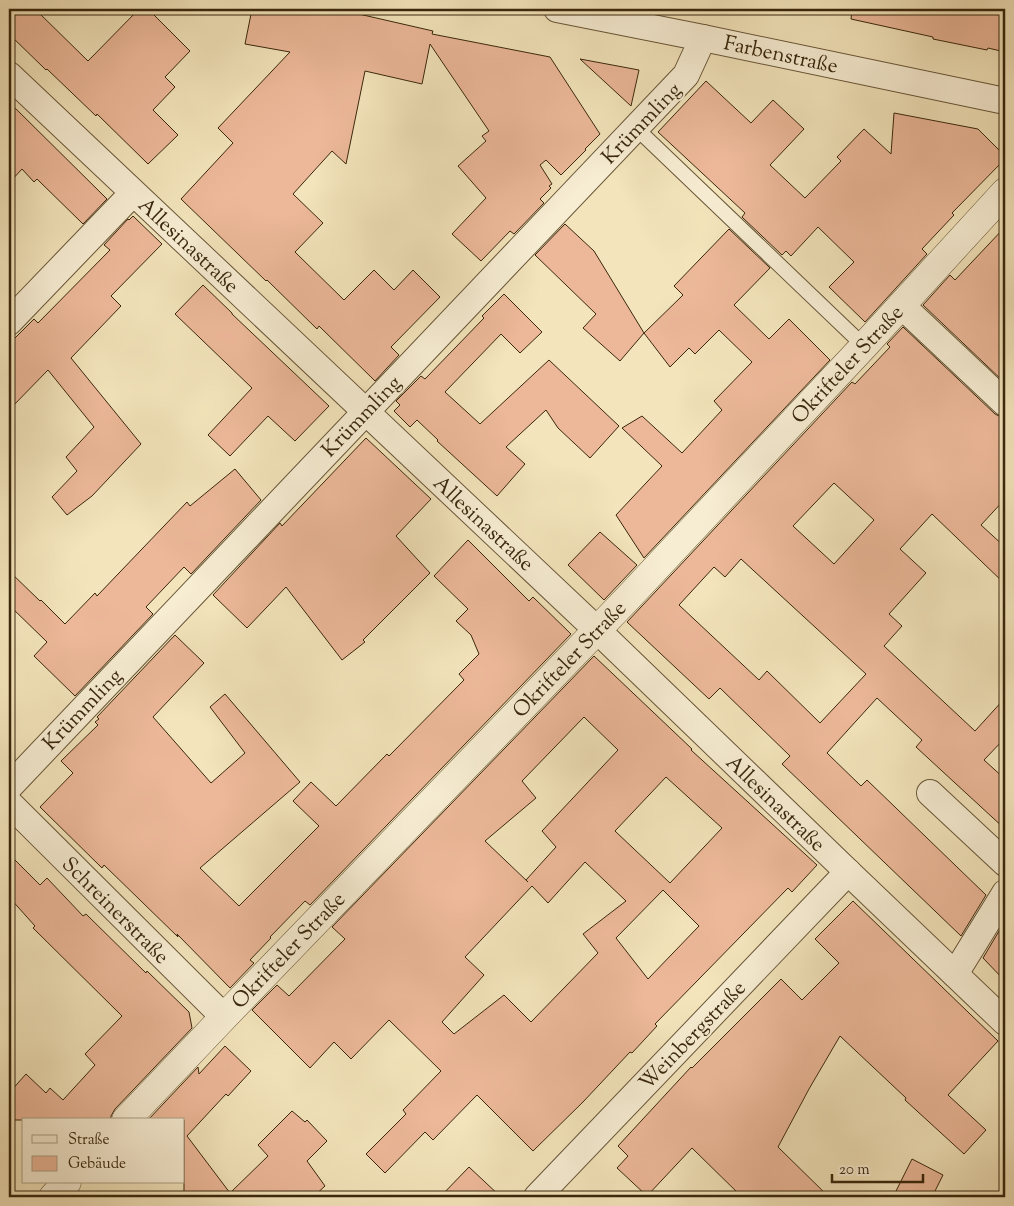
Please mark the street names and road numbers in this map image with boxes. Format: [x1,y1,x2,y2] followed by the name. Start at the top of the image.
[721,29,840,83] street label: Farbenstraße
[596,77,689,172] street label: Krümmling
[130,192,245,301] street label: Allesinastraße
[785,299,912,431] street label: Okrifteler Straße
[316,370,409,465] street label: Krümmling
[425,470,540,579] street label: Allesinastraße
[507,595,634,726] street label: Okrifteler Straße
[37,663,130,758] street label: Krümmling
[718,749,831,860] street label: Allesinastraße
[54,851,175,972] street label: Schreinerstraße
[226,886,353,1017] street label: Okrifteler Straße
[633,975,754,1098] street label: Weinbergstraße

